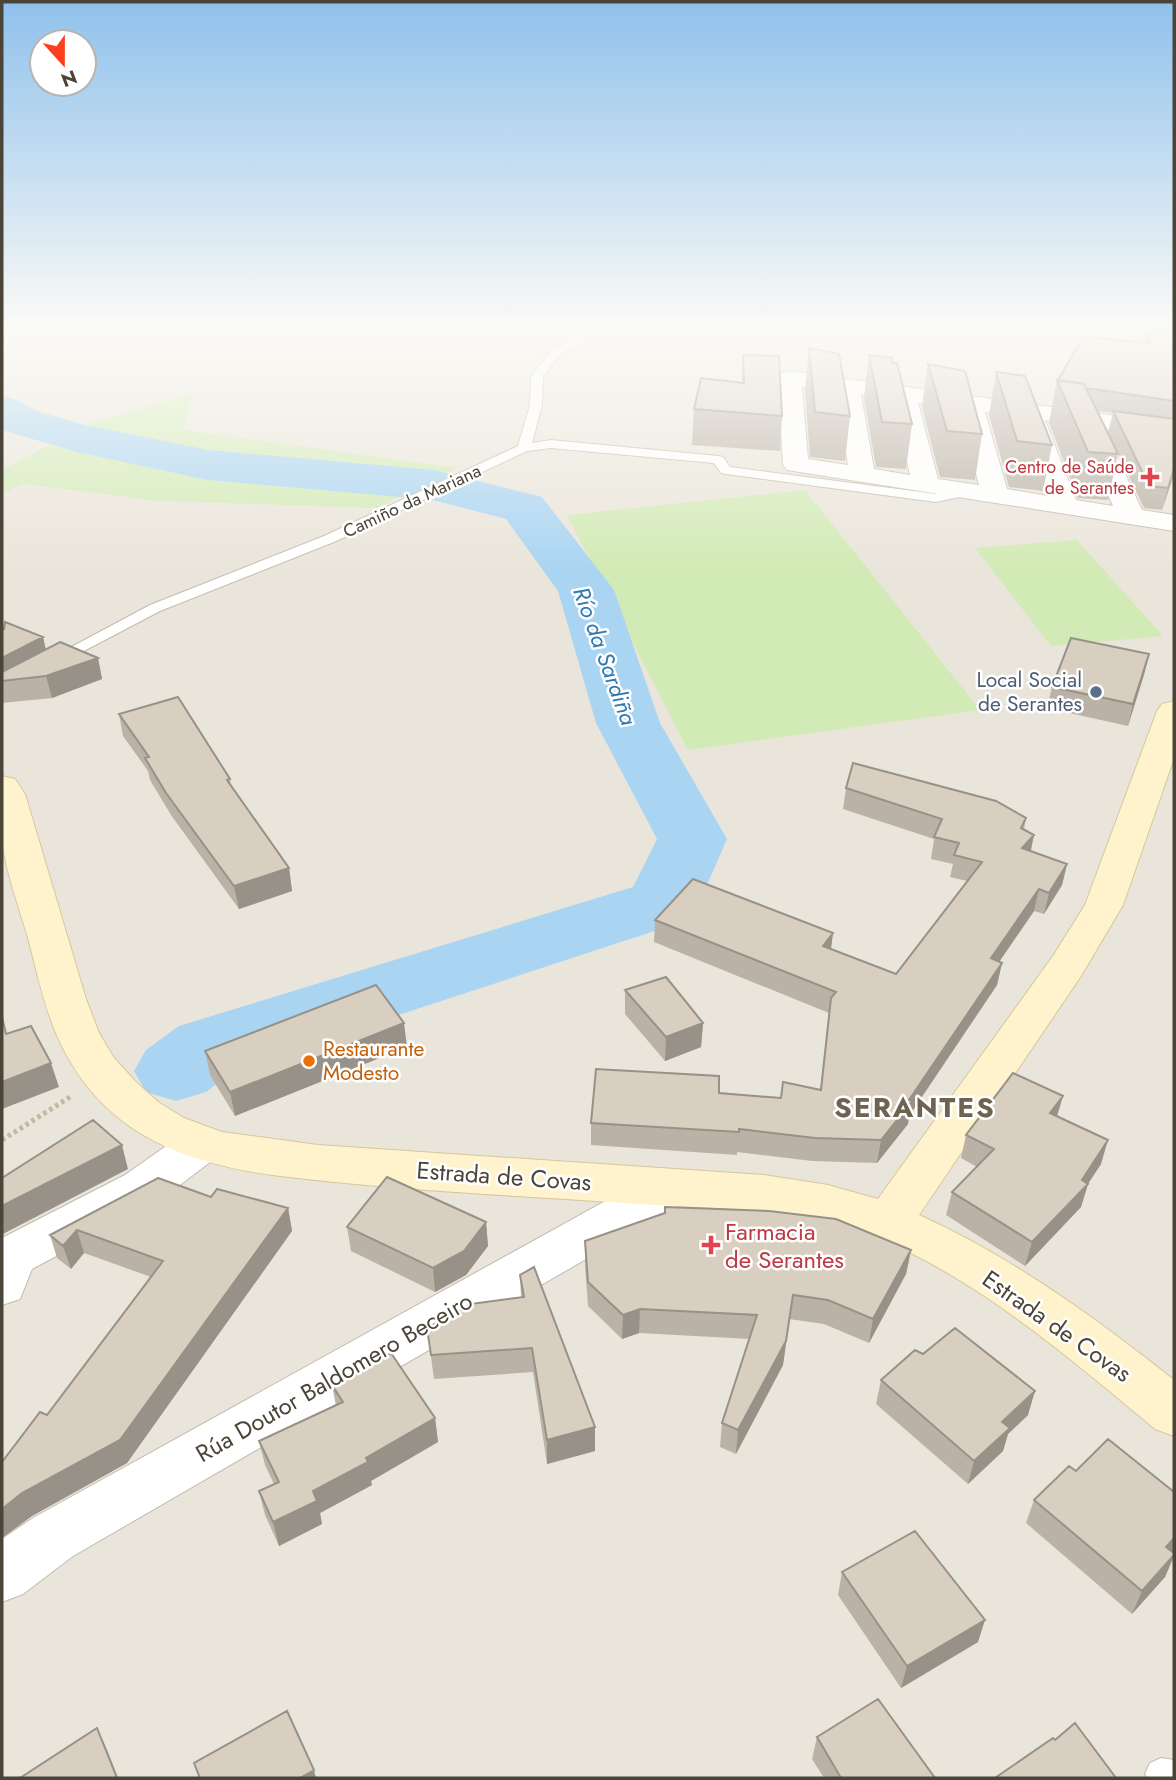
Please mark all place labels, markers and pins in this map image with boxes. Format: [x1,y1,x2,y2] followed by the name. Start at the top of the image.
[1005,454,1134,501] place label: Centro de Saúde de Serantes
[1140,467,1160,487] marker: Centro de Saúde de Serantes
[976,665,1082,719] place label: Local Social de Serantes
[1088,684,1104,700] marker: Local Social de Serantes
[323,1034,425,1088] place label: Restaurante Modesto
[301,1053,317,1069] marker: Restaurante Modesto
[725,1214,844,1277] place label: Farmacia de Serantes
[703,1237,719,1253] marker: Farmacia de Serantes

